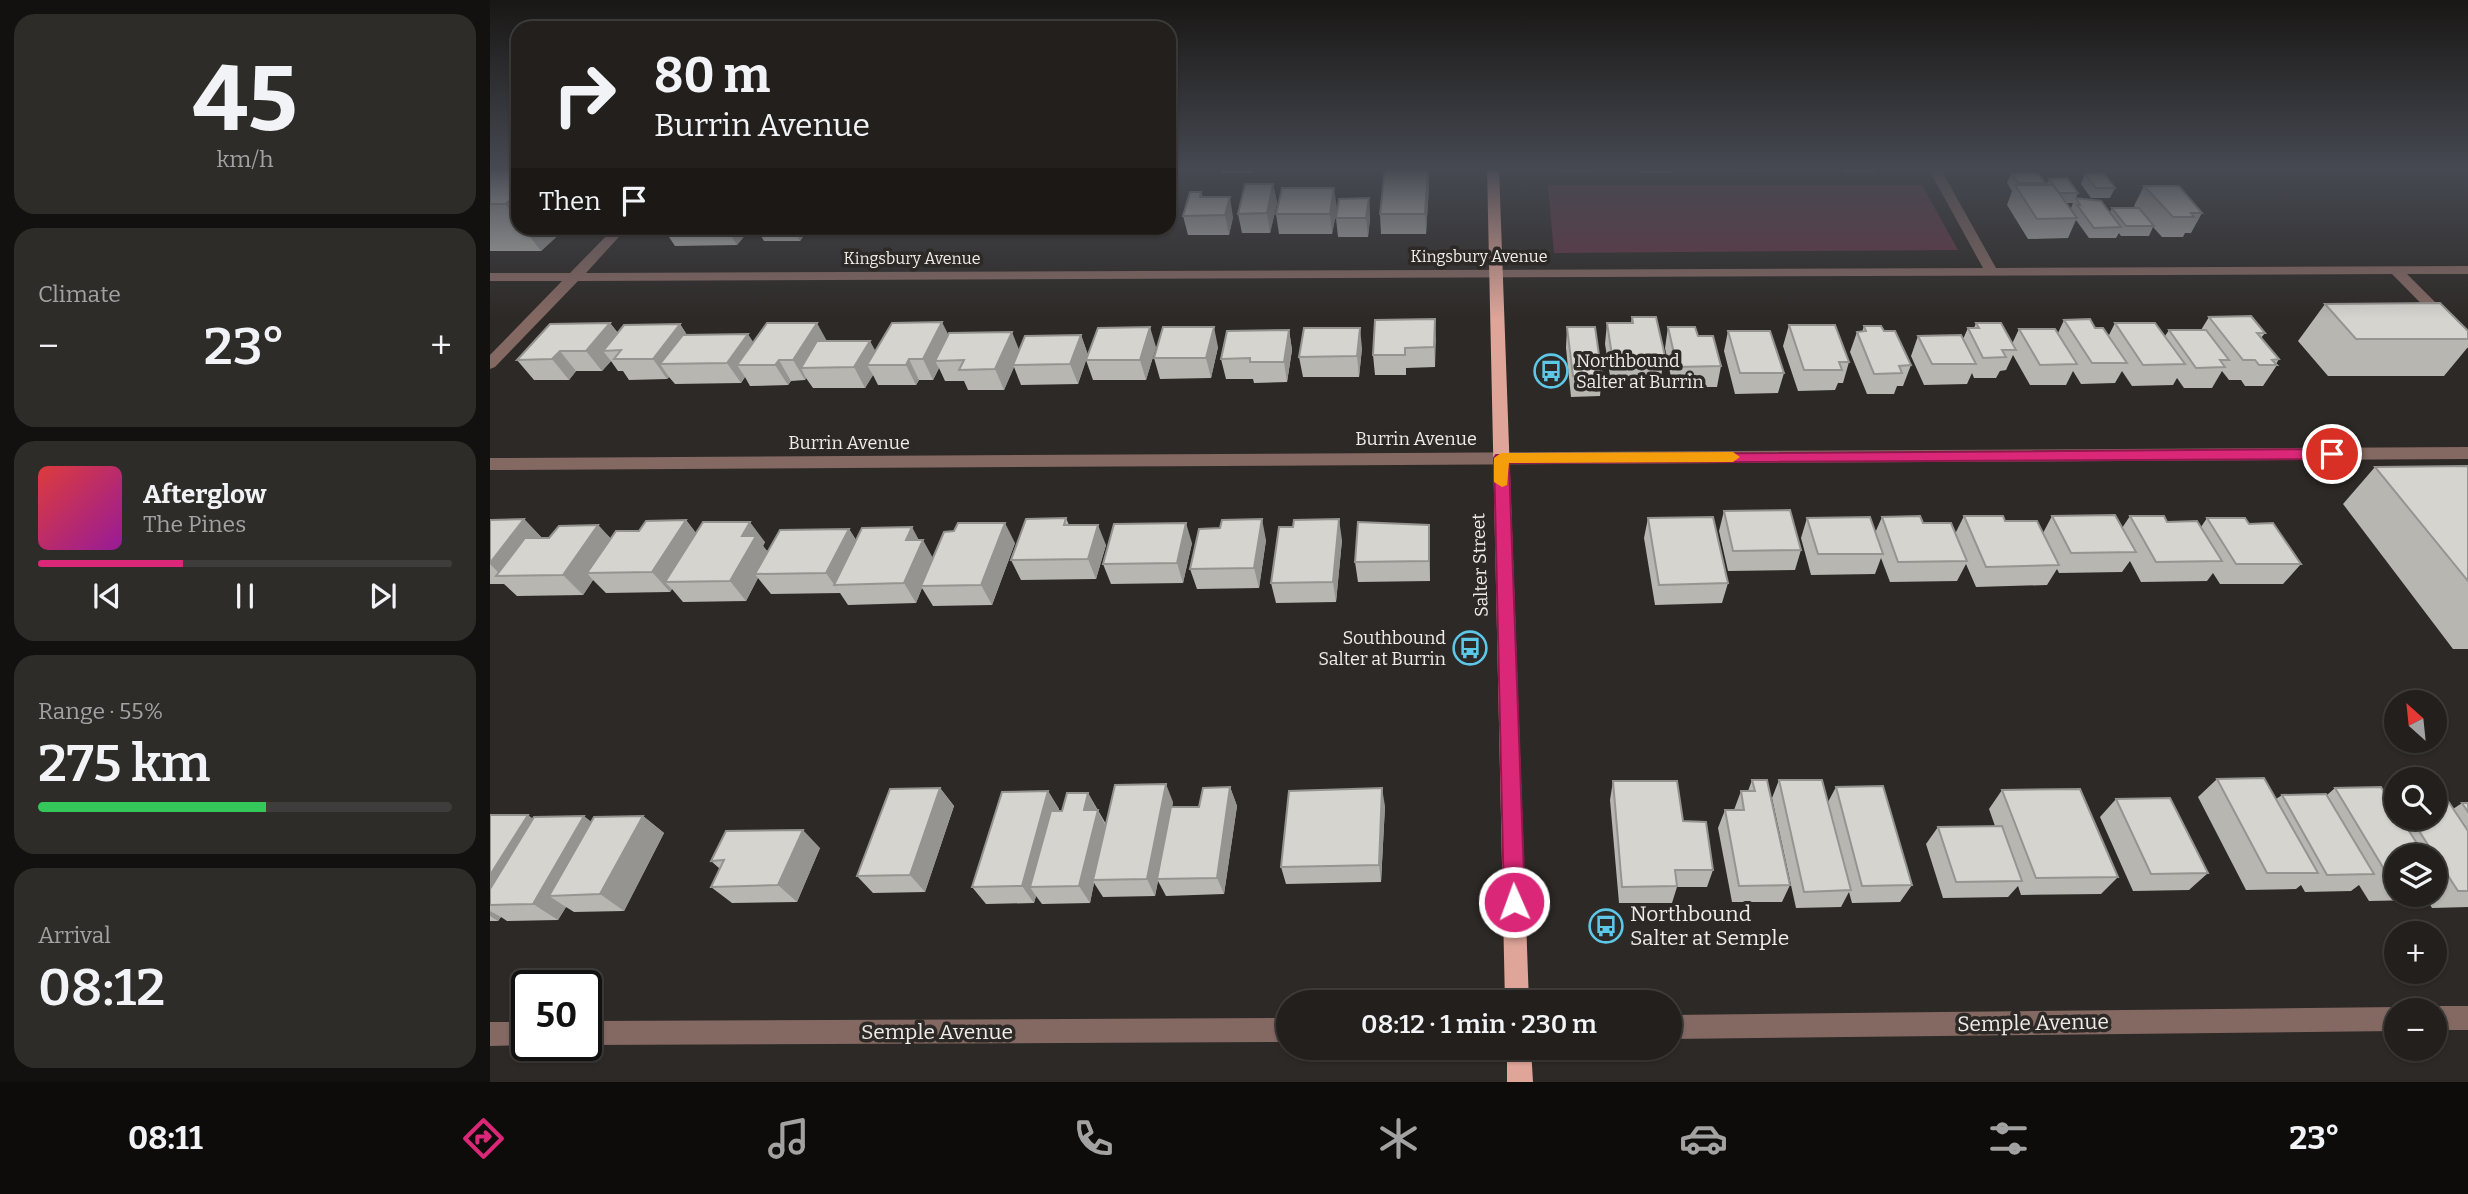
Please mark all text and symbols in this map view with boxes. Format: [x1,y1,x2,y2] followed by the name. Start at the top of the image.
[192,45,298,154] text: 45
[654,46,770,105] text: 80 m
[539,49,630,140] icon: right
[654,106,870,144] text: Burrin Avenue
[217,145,273,173] text: km/h
[615,182,653,220] icon: arrive
[539,186,601,217] text: Then
[1411,247,1547,266] street label: Kingsbury Avenue
[844,249,980,268] street label: Kingsbury Avenue
[38,280,121,308] text: Climate
[204,315,286,378] text: 23°
[38,323,59,369] text: −
[430,323,452,369] text: +
[1576,350,1704,393] place label: Northbound Salter at Burrin
[1532,352,1570,390] bus stop icon: Northbound Salter at Burrin
[2302,424,2362,484] pin
[1355,428,1477,450] street label: Burrin Avenue
[788,432,910,454] street label: Burrin Avenue
[2313,435,2351,473] icon: arrive
[143,479,266,510] text: Afterglow
[143,510,246,538] text: The Pines
[1467,512,1493,617] street label: Salter Street
[88,577,126,615] icon: previous
[226,577,264,615] icon: pause
[364,577,402,615] icon: next
[1318,627,1447,670] place label: Southbound Salter at Burrin
[1451,629,1489,667] bus stop icon: Southbound Salter at Burrin
[2384,690,2446,752] north arrow
[2384,690,2447,1061] map controls
[38,697,163,725] text: Range · 55%
[38,732,210,795] text: 275 km
[2384,767,2447,830] button: search
[2384,844,2447,907] button: layers
[1477,865,1551,939] position arrow
[1630,901,1789,951] place label: Northbound Salter at Semple
[1587,907,1625,945] bus stop icon: Northbound Salter at Semple
[38,921,111,949] text: Arrival
[2384,921,2447,984] button: +
[38,956,165,1019] text: 08:12
[511,970,602,1061] speed limit sign: 50
[2384,998,2447,1061] button: −
[1361,1009,1597,1040] text: 08:12 · 1 min · 230 m
[1957,1009,2109,1037] street label: Semple Avenue
[861,1019,1013,1045] street label: Semple Avenue
[459,1114,508,1163] icon: directions
[764,1114,813,1163] icon: music
[1069,1114,1118,1163] icon: phone
[1374,1114,1423,1163] icon: climate
[1679,1114,1728,1163] icon: car
[1984,1114,2033,1163] icon: filters
[128,1119,203,1157] text: 08:11
[2289,1119,2340,1157] text: 23°

